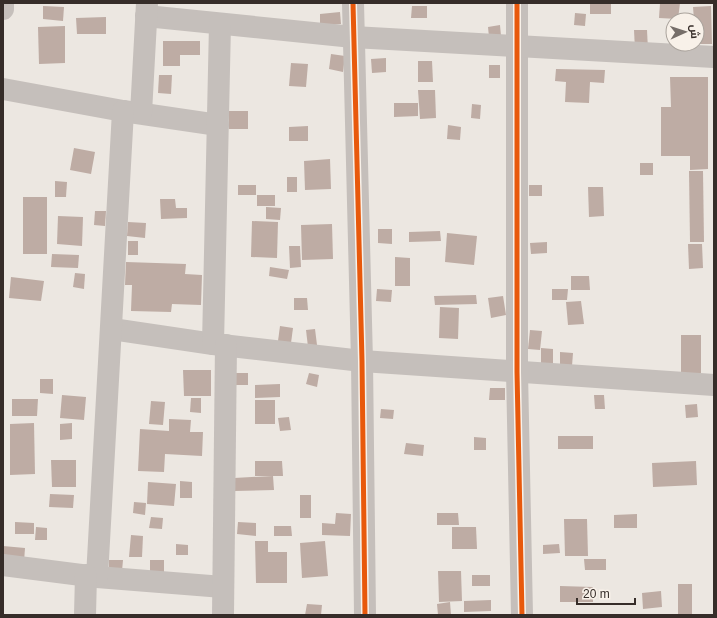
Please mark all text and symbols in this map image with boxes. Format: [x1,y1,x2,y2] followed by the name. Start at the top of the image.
[665,12,705,52] north arrow
[688,24,701,39] text: ش
[577,580,635,606] scale bar
[583,587,610,601] text: 20 m

